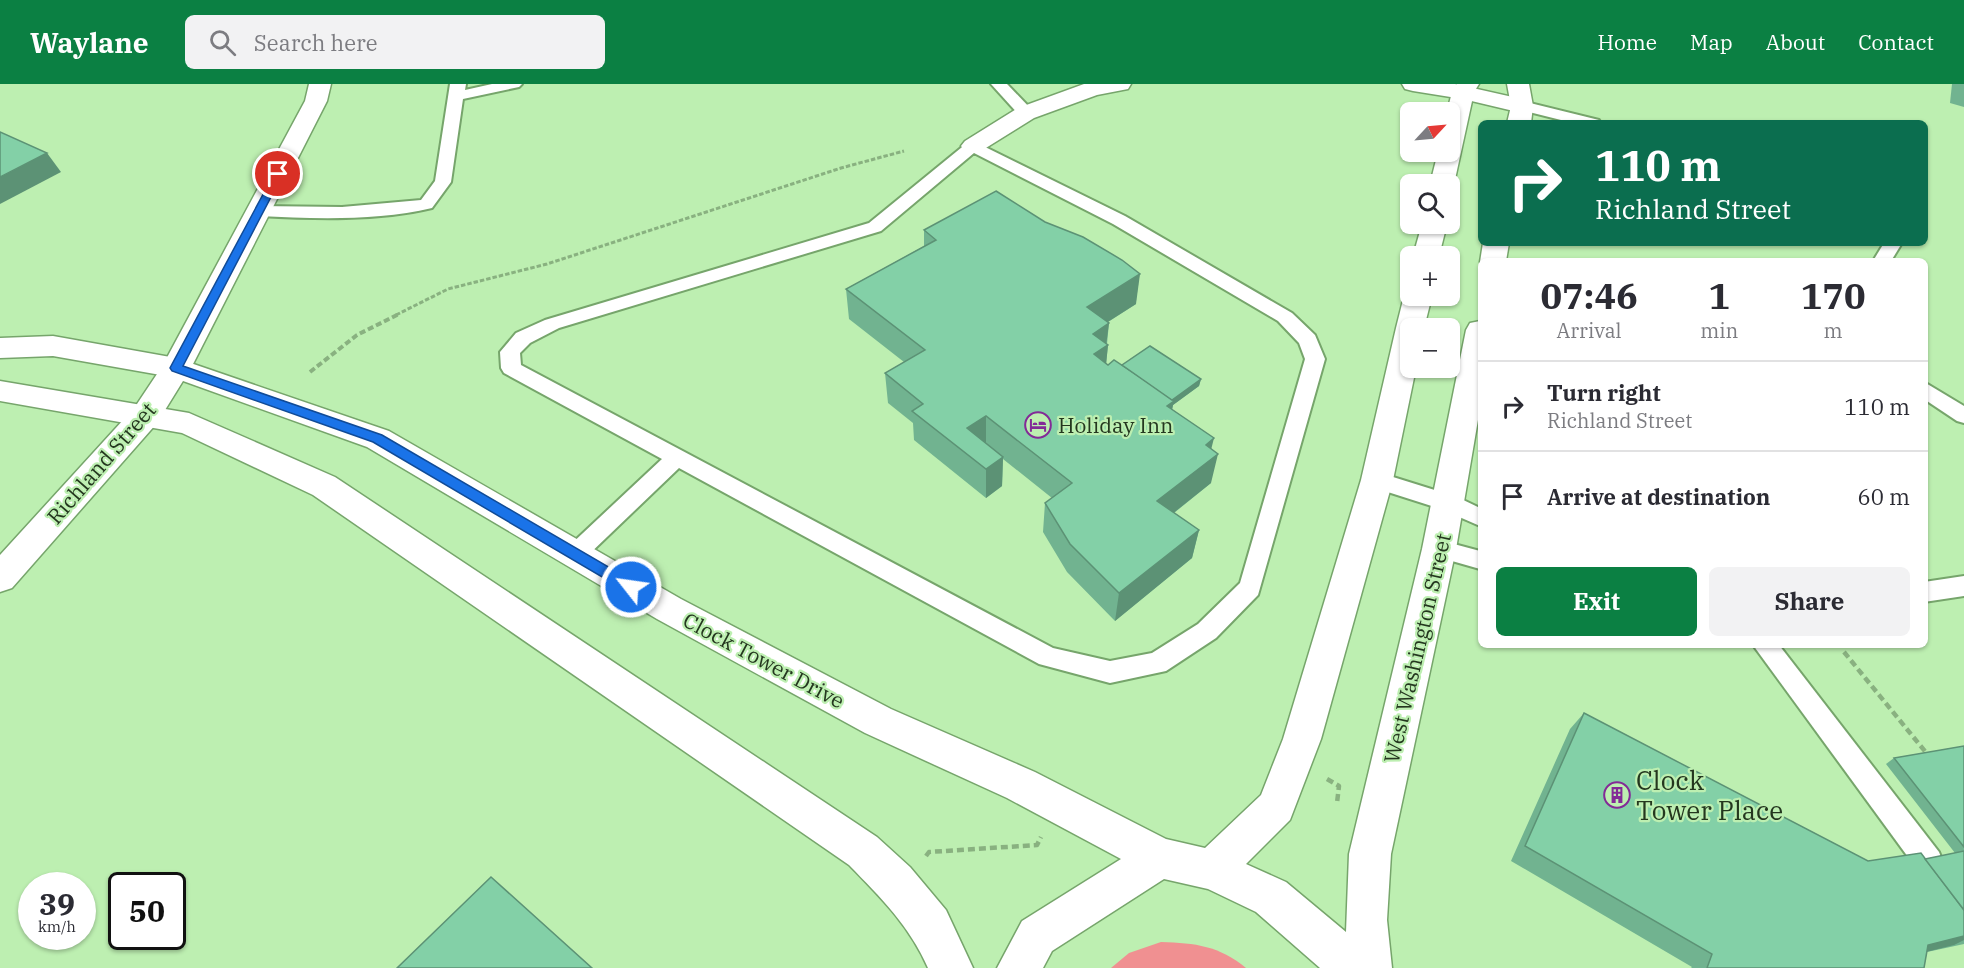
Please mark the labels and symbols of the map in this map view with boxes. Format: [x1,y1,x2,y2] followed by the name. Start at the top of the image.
[1400,102,1460,162] north arrow
[252,148,303,199] pin
[40,396,162,530] street label: Richland Street
[1023,410,1053,440] hotel icon: Holiday Inn
[1058,411,1174,439] place label: Holiday Inn
[1377,530,1457,766] street label: West Washington Street
[599,555,663,619] position arrow
[678,606,850,714] street label: Clock Tower Drive
[1636,763,1783,827] place label: Clock Tower Place
[1602,780,1632,810] building icon: Clock Tower Place
[108,872,186,950] speed limit sign: 50

